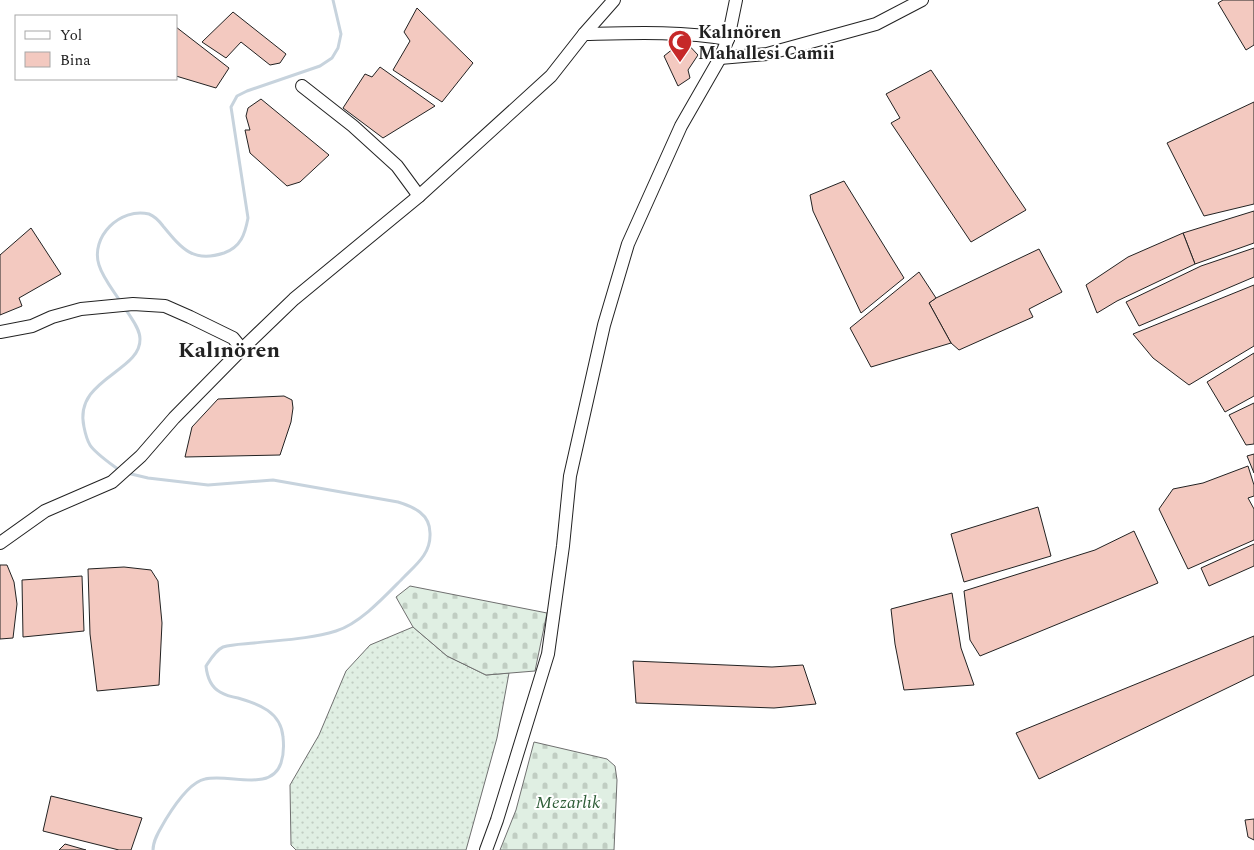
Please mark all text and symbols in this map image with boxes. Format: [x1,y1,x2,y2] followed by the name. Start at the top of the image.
[15,15,178,80] legend
[698,19,835,67] place label: Kalınören Mahallesi Camii
[60,24,82,47] text: Yol
[667,29,693,63] mosque icon: Kalınören Mahallesi Camii
[60,49,91,72] text: Bina
[178,334,280,367] district label: Kalınören
[536,789,601,816] park label: Mezarlık

